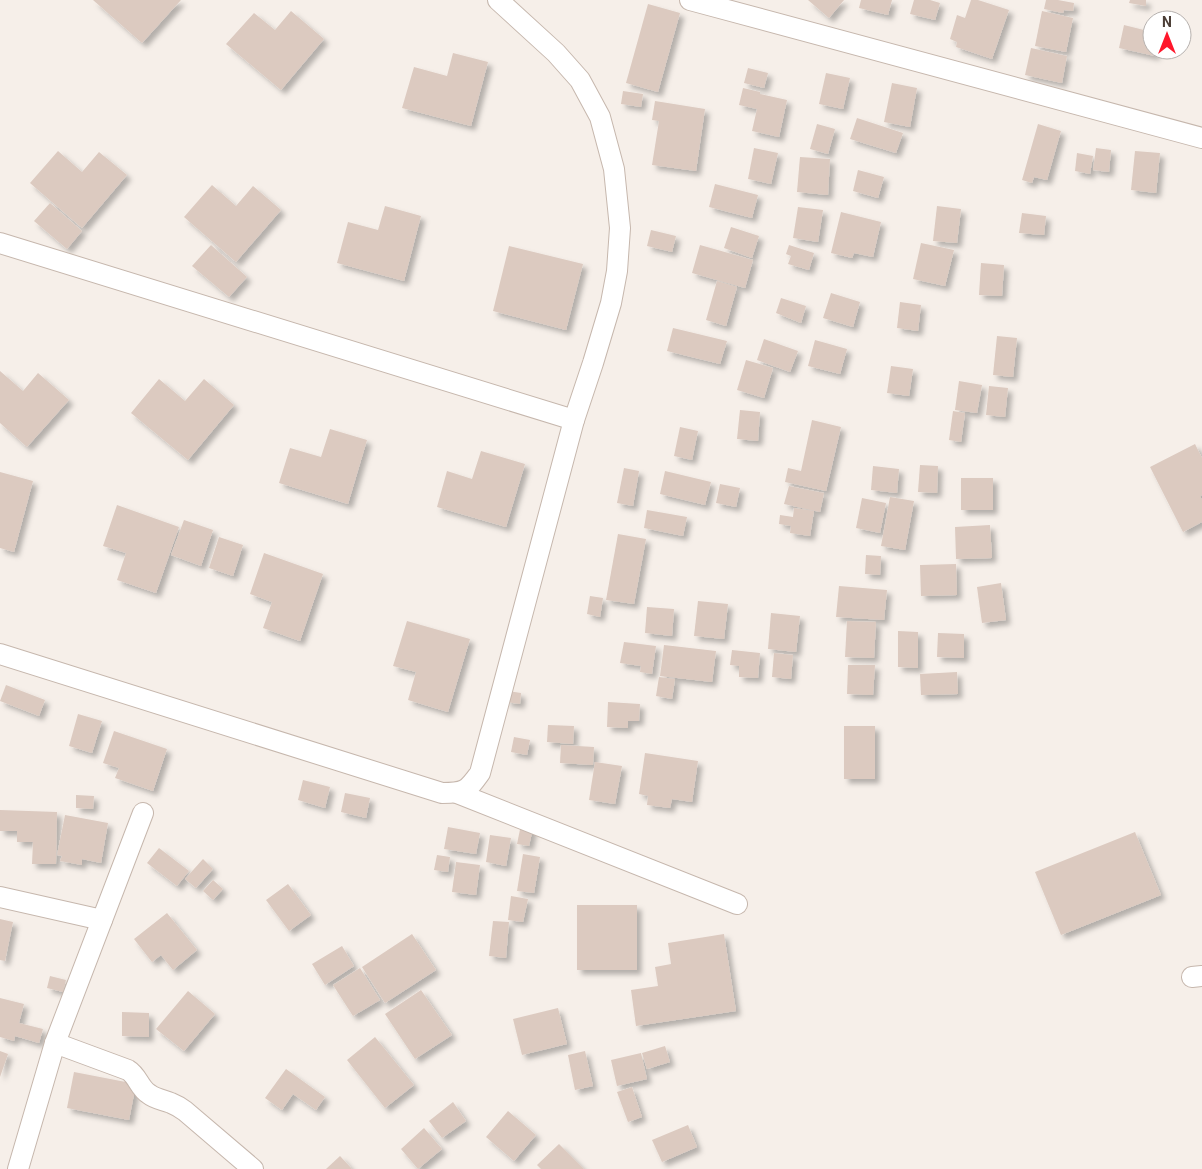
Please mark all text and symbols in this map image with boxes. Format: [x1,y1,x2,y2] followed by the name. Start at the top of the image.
[1142,10,1192,60] north arrow
[1162,14,1172,30] text: N

